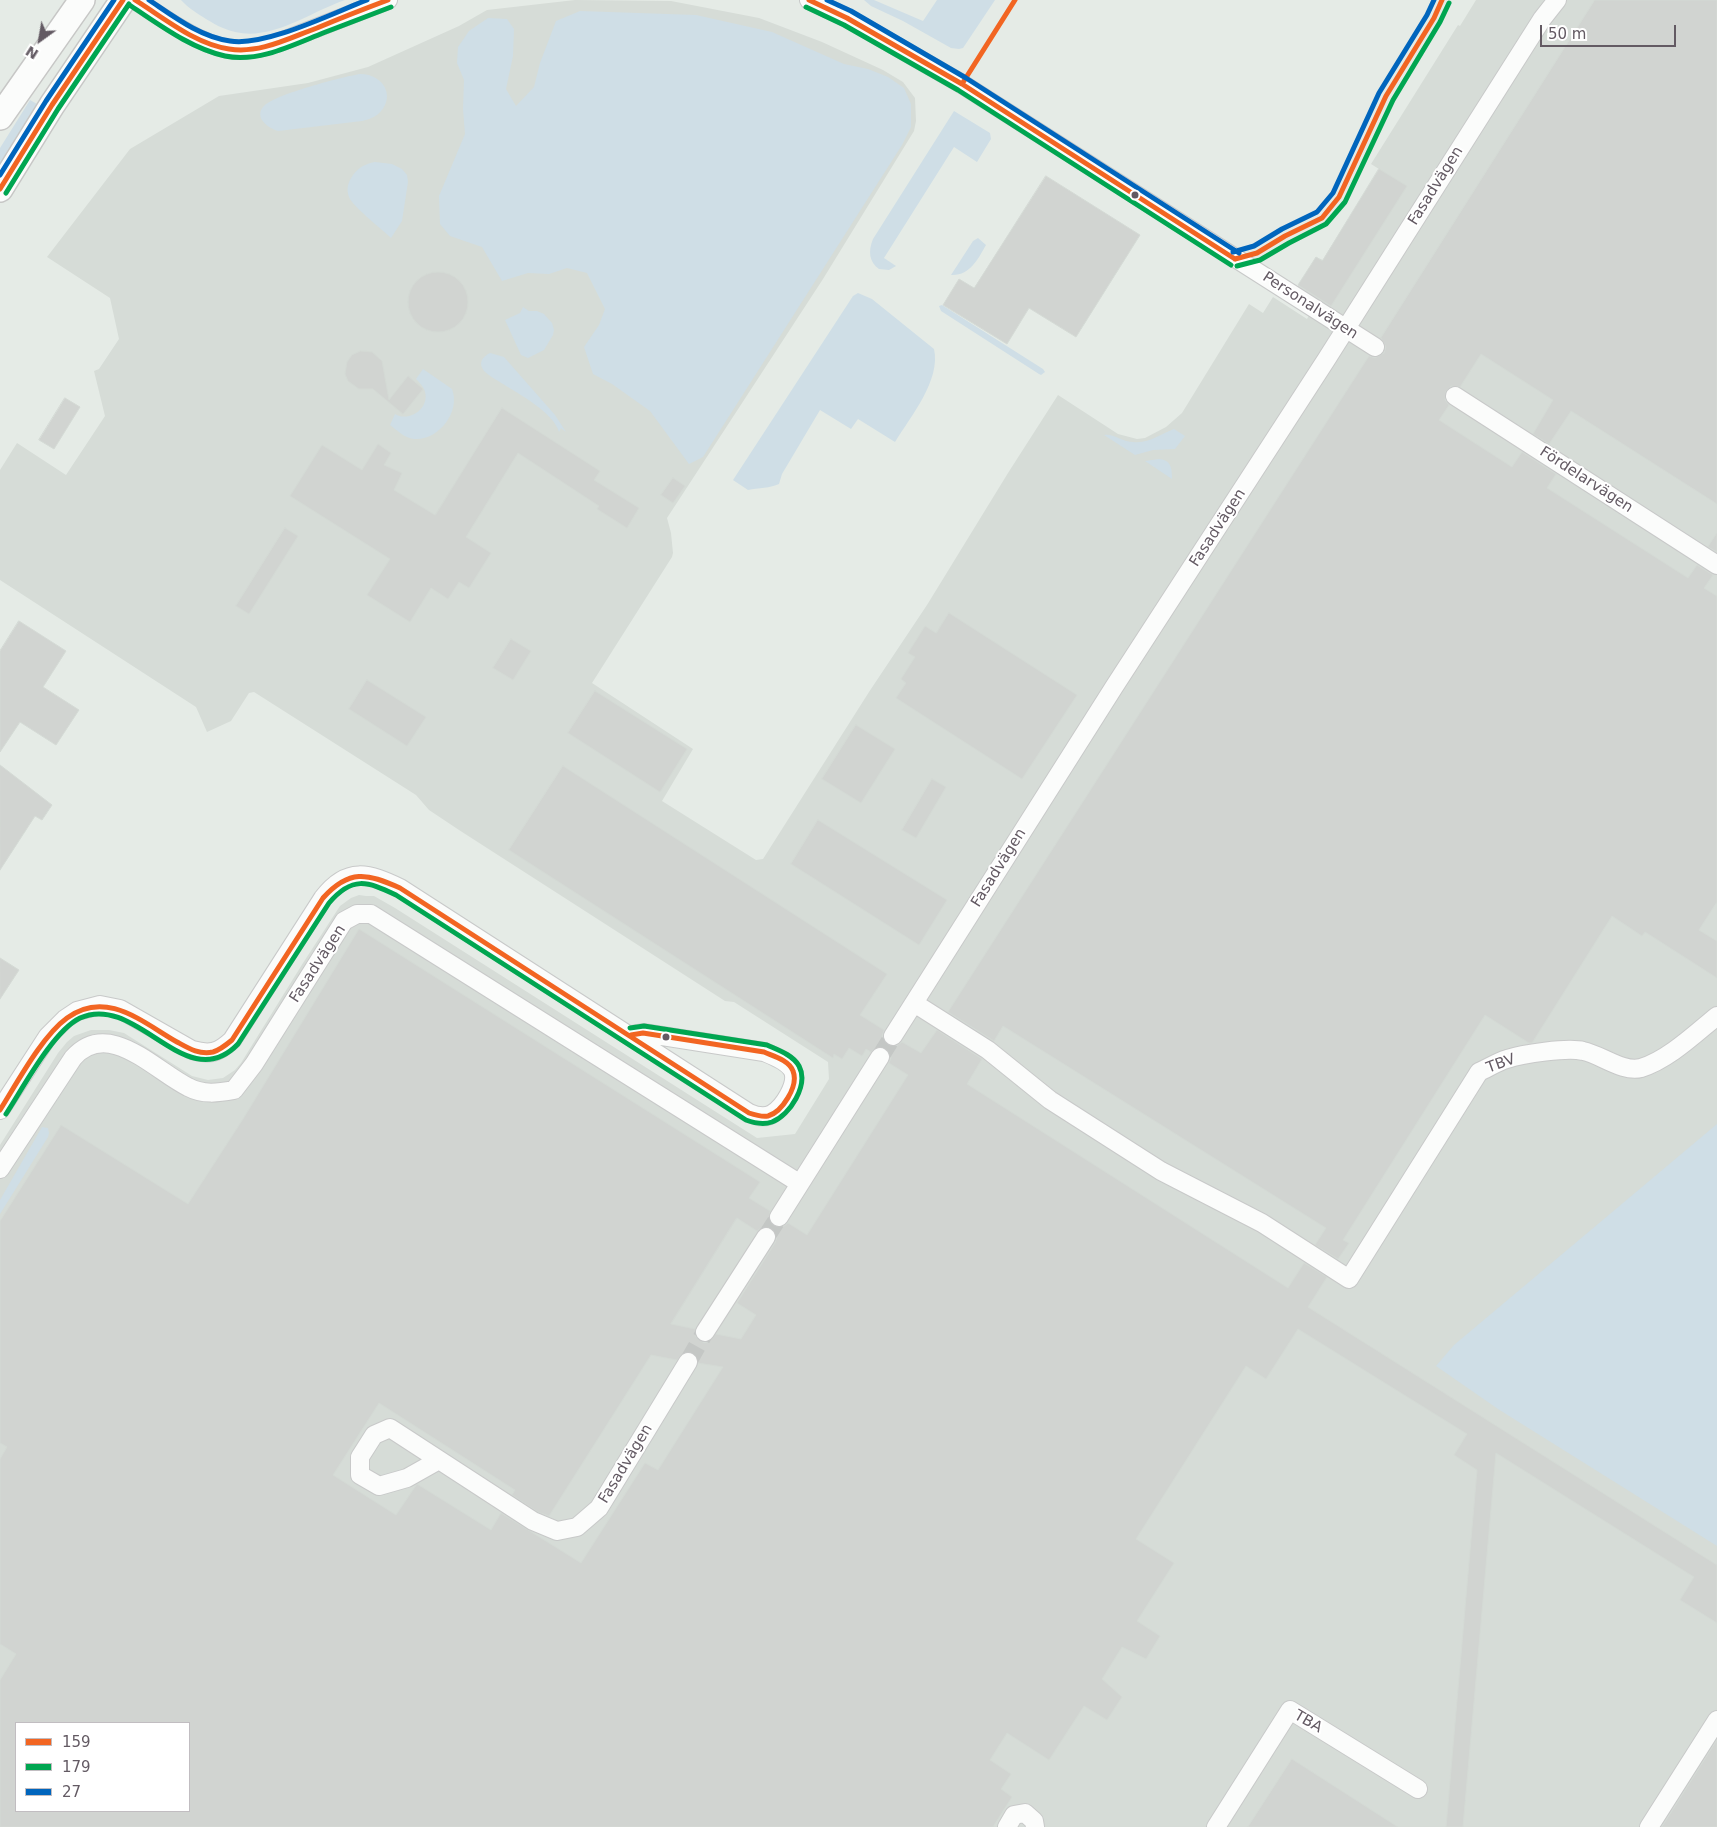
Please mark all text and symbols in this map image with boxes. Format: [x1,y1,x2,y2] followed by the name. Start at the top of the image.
[15,15,65,65] north arrow
[1542,15,1678,47] scale bar
[1548,25,1586,43] text: 50 m
[23,43,41,63] text: N
[1405,143,1467,229] street label: Fasadvägen
[1130,190,1140,200] unlabelled marker
[1259,268,1361,344] street label: Personalvägen
[1536,443,1636,517] street label: Fördelarvägen
[1186,486,1250,570] street label: Fasadvägen
[968,825,1030,911] street label: Fasadvägen
[286,922,350,1006] street label: Fasadvägen
[661,1032,671,1042] unlabelled marker
[1484,1051,1518,1077] street label: TBV
[595,1421,657,1507] street label: Fasadvägen
[1291,1707,1325,1737] street label: TBA
[15,1722,190,1812] legend
[62,1733,91,1751] text: 159
[62,1758,91,1776] text: 179
[62,1783,81,1801] text: 27

